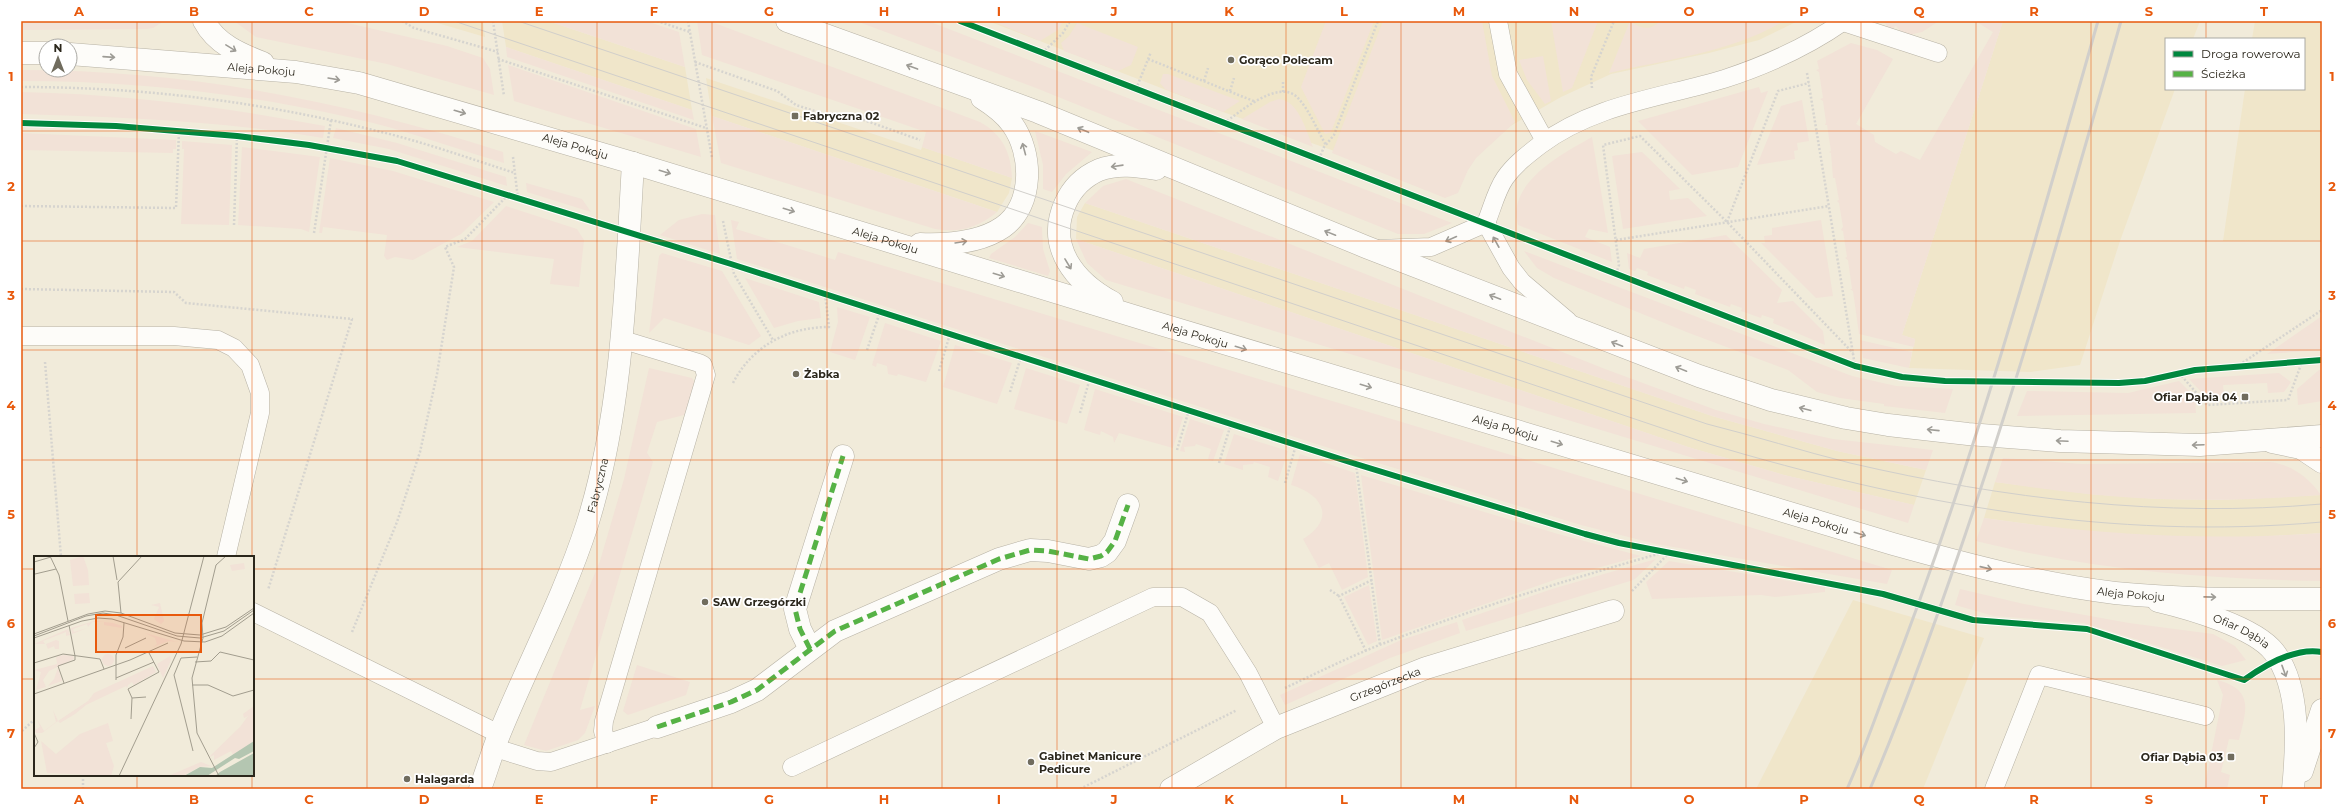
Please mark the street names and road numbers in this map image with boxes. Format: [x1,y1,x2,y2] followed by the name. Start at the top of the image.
[227,60,296,79] street label: Aleja Pokoju
[541,130,610,162] street label: Aleja Pokoju
[851,223,920,257] street label: Aleja Pokoju
[1161,318,1230,351] street label: Aleja Pokoju
[1471,411,1540,444] street label: Aleja Pokoju
[584,457,611,515] street label: Fabryczna
[1781,504,1851,537] street label: Aleja Pokoju
[2096,584,2165,604] street label: Aleja Pokoju
[2211,611,2273,651] street label: Ofiar Dąbia
[1348,664,1423,705] street label: Grzegórzecka

